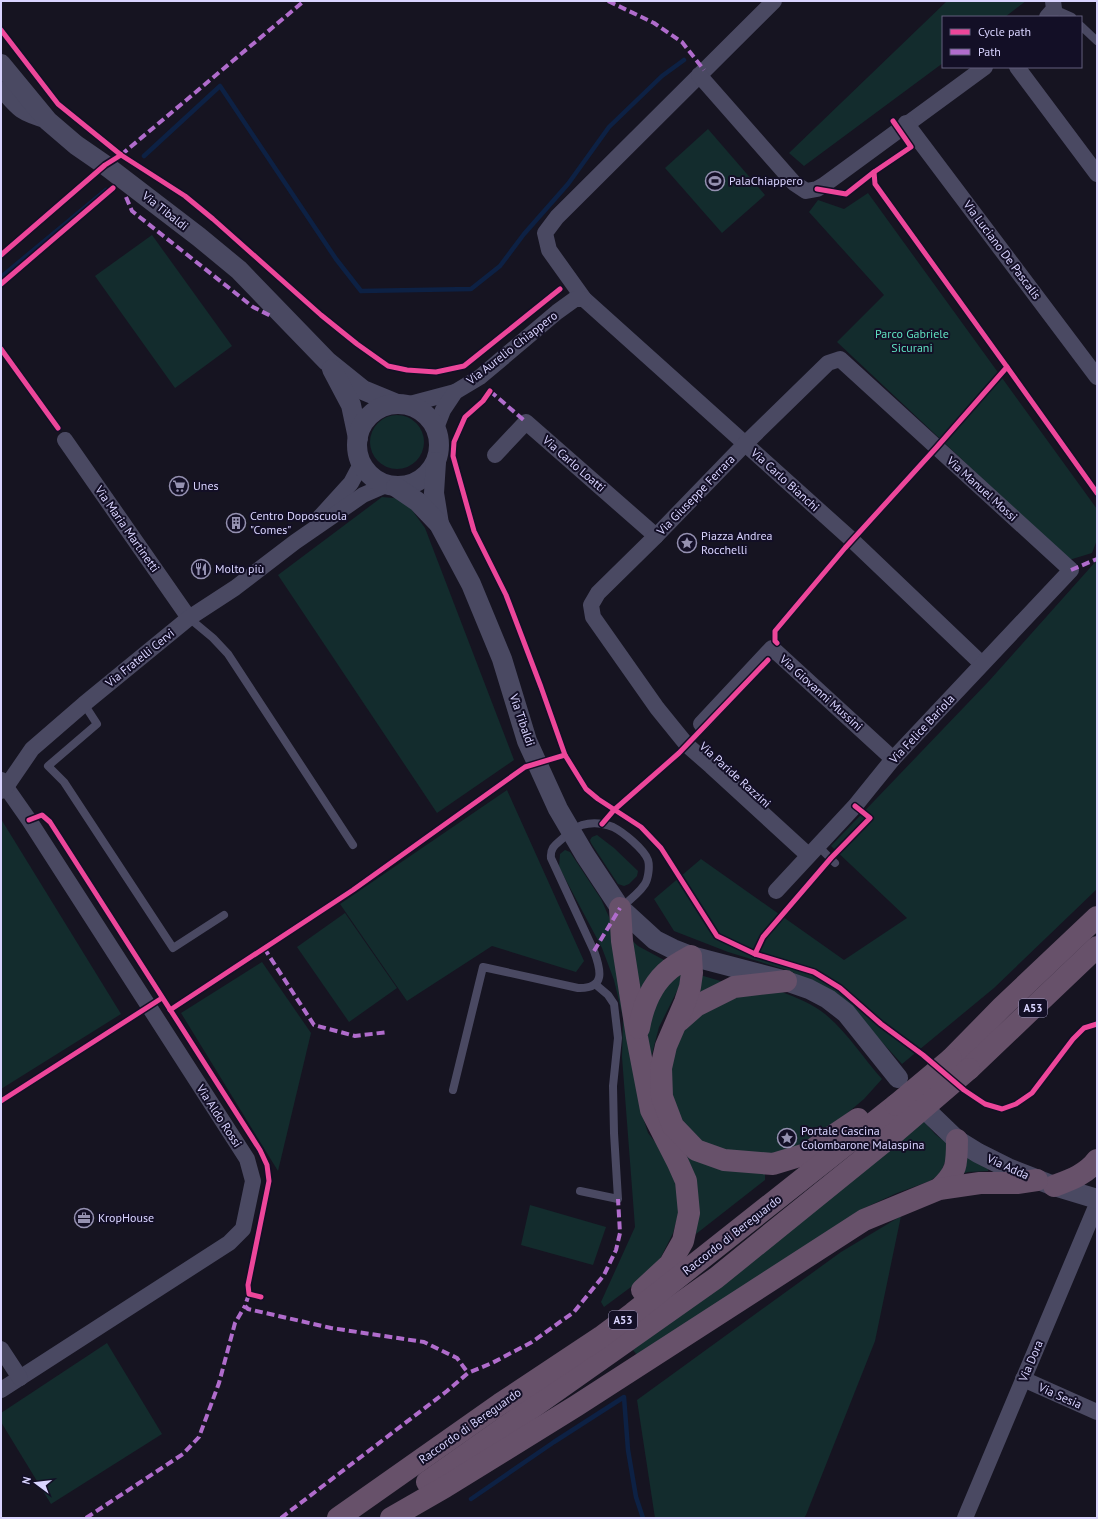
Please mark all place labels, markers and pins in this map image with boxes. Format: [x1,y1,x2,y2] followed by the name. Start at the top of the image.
[704,170,726,192] sports icon: PalaChiappero
[729,173,803,188] place label: PalaChiappero
[168,475,190,497] supermarket icon: Unes
[193,478,219,493] place label: Unes
[250,508,347,537] place label: Centro Doposcuola "Comes"
[225,512,247,534] building icon: Centro Doposcuola "Comes"
[701,528,773,557] place label: Piazza Andrea Rocchelli
[676,532,698,554] place icon: Piazza Andrea Rocchelli
[190,558,212,580] restaurant icon: Molto più
[215,561,264,576] place label: Molto più
[801,1123,925,1152] place label: Portale Cascina Colombarone Malaspina
[776,1127,798,1149] place icon: Portale Cascina Colombarone Malaspina
[73,1207,95,1229] office icon: KropHouse
[98,1210,154,1225] place label: KropHouse

